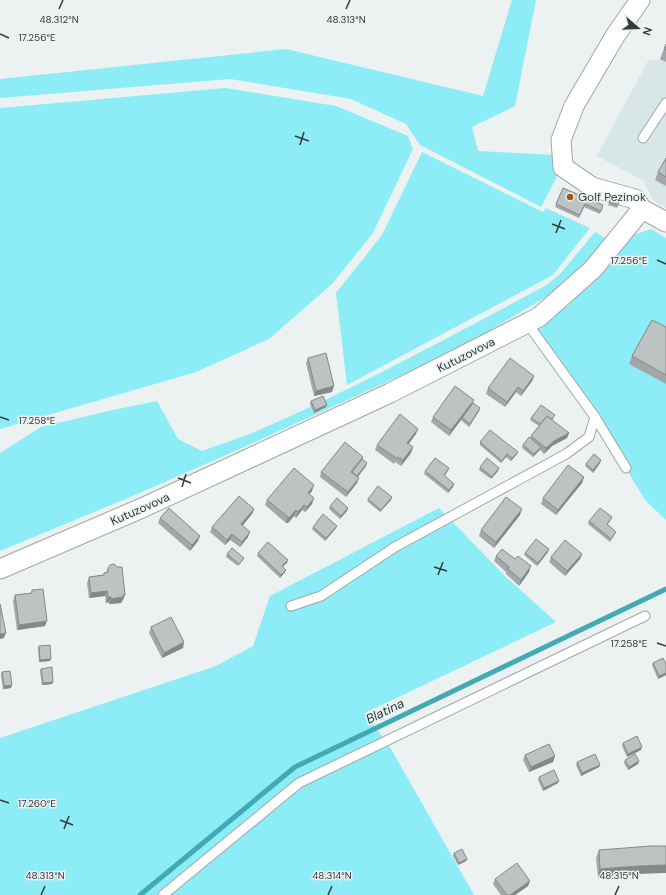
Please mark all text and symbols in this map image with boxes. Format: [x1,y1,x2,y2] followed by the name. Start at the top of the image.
[618,8,658,48] north arrow
[39,13,79,26] text: 48.312°N
[326,13,366,26] text: 48.313°N
[640,25,655,37] text: N
[18,31,56,44] text: 17.256°E
[578,189,646,205] place label: Golf Pezinok
[565,192,575,202] marker: Golf Pezinok
[610,254,648,267] text: 17.256°E
[434,334,498,376] street label: Kutuzovova
[19,414,56,427] text: 17.258°E
[108,489,172,529] street label: Kutuzovova
[611,637,648,650] text: 17.258°E
[363,694,407,728] water label: Blatina
[18,797,56,810] text: 17.260°E
[25,869,65,882] text: 48.313°N
[312,869,352,882] text: 48.314°N
[599,869,639,882] text: 48.315°N

